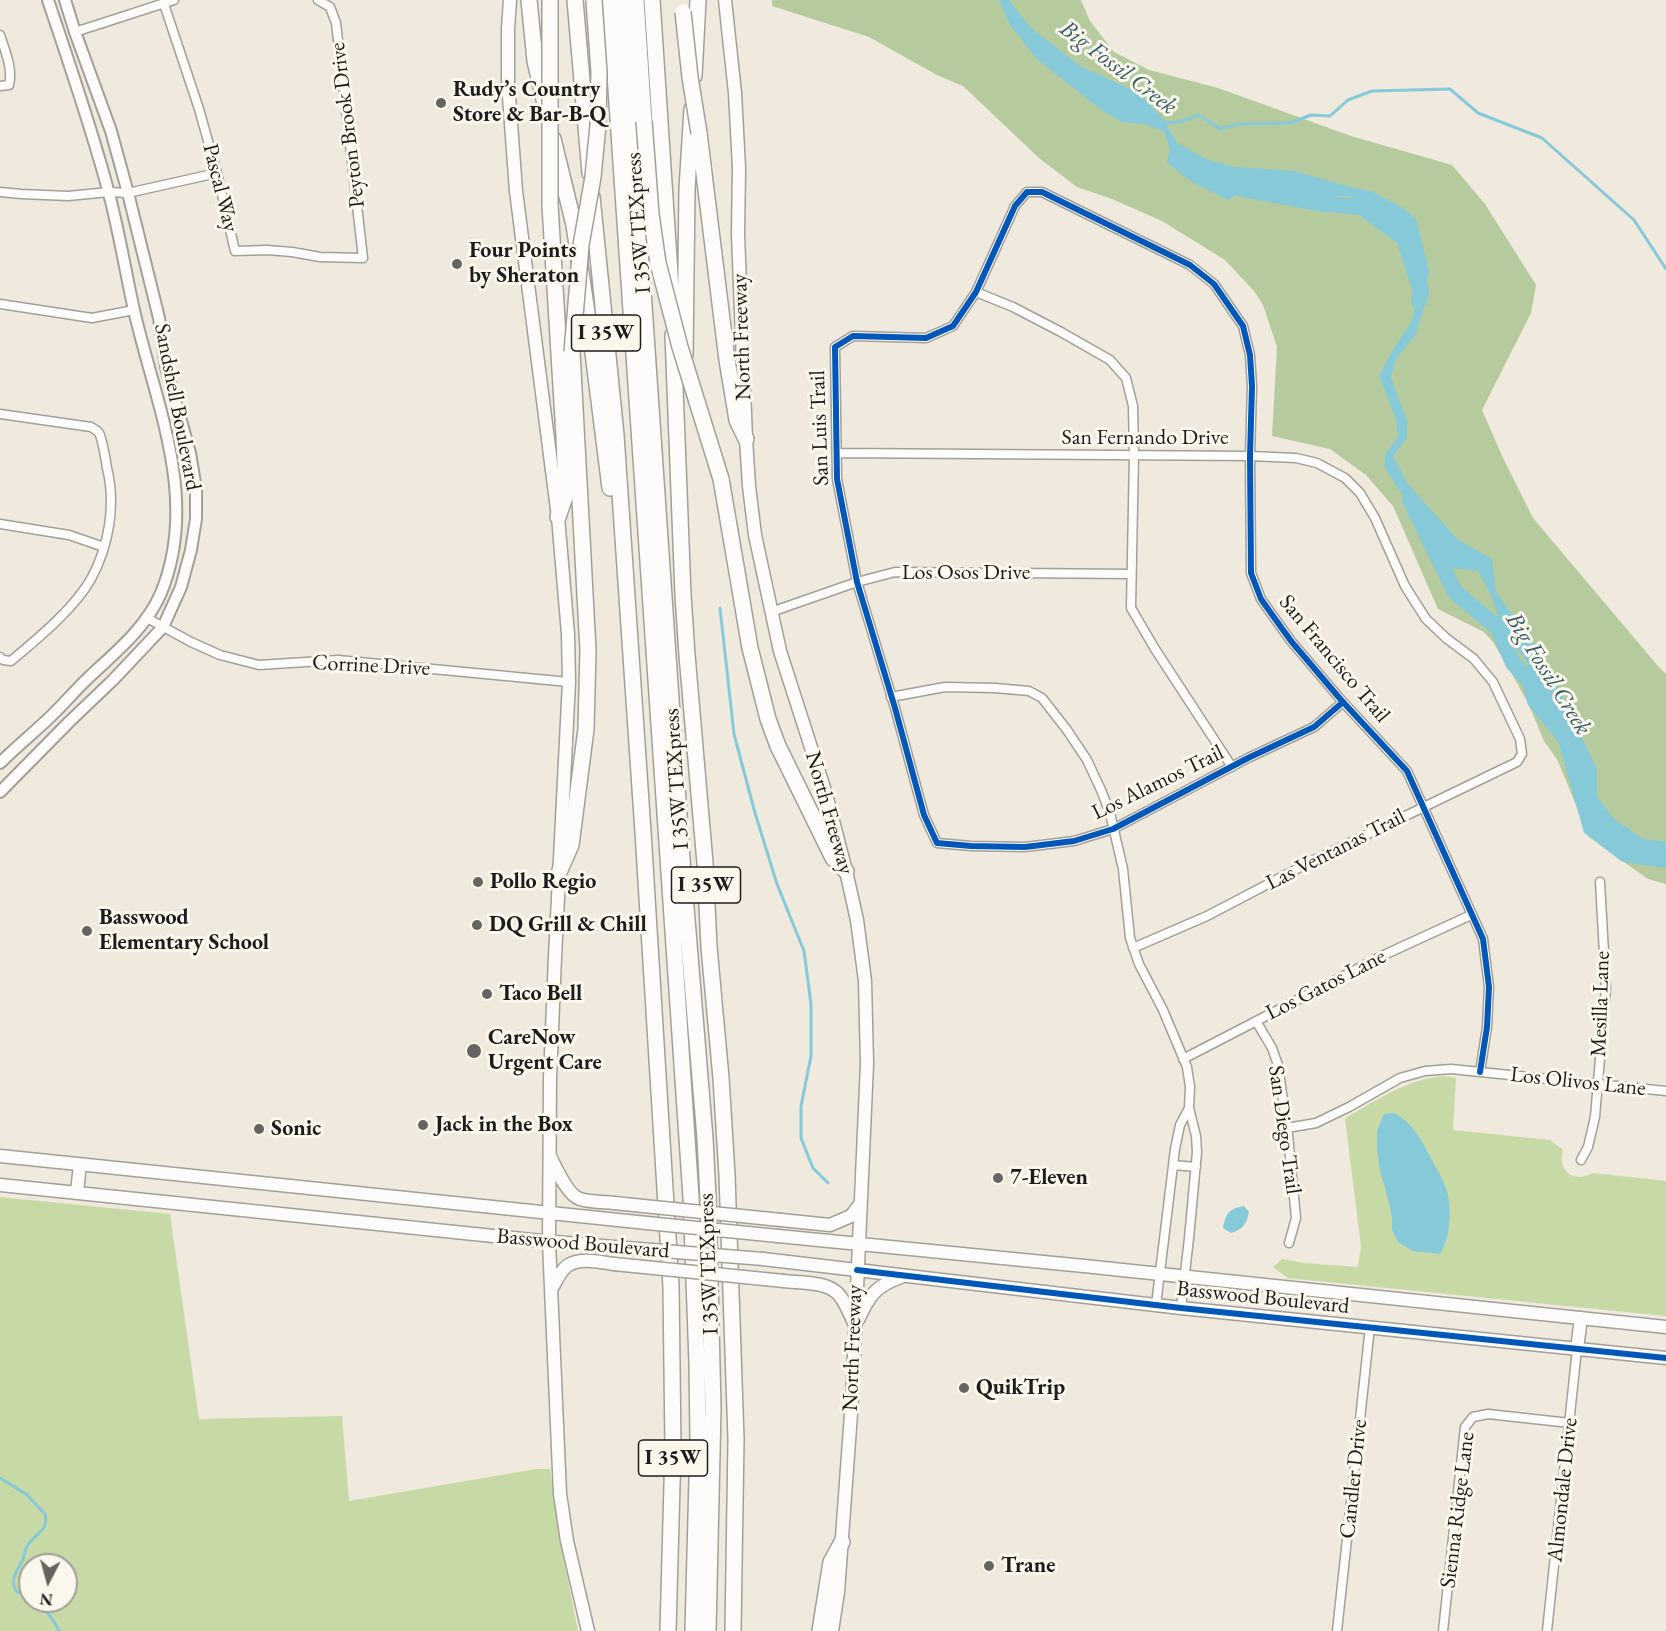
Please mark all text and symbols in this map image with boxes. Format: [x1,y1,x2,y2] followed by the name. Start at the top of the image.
[1054,15,1182,121] water label: Big Fossil Creek
[325,41,371,209] street label: Peyton Brook Drive
[453,77,606,128] place label: Rudy’s Country Store & Bar-B-Q
[434,96,448,110] marker: Rudy’s Country Store & Bar-B-Q
[196,141,244,235] street label: Pascal Way
[621,151,657,295] street label: I 35W TEXpress
[469,238,579,290] place label: Four Points by Sheraton
[450,257,464,271] marker: Four Points by Sheraton
[727,273,757,401] street label: North Freeway
[572,315,640,351] road number: I 35W
[148,321,206,493] street label: Sandshell Boulevard
[805,370,835,486] street label: San Luis Trail
[1062,425,1228,451] street label: San Fernando Drive
[902,560,1030,586] street label: Los Osos Drive
[1273,590,1395,728] street label: San Francisco Trail
[1499,607,1597,741] water label: Big Fossil Creek
[311,650,431,682] street label: Corrine Drive
[659,707,695,851] street label: I 35W TEXpress
[1088,740,1228,826] street label: Los Alamos Trail
[799,748,859,878] street label: North Freeway
[1262,804,1410,896] street label: Las Ventanas Trail
[672,867,740,903] road number: I 35W
[490,869,596,895] place label: Pollo Regio
[471,875,485,889] marker: Pollo Regio
[99,905,269,956] place label: Basswood Elementary School
[489,912,647,938] place label: DQ Grill & Chill
[470,918,484,932] marker: DQ Grill & Chill
[80,924,94,938] marker: Basswood Elementary School
[1262,943,1390,1027] street label: Los Gatos Lane
[1586,951,1616,1057] street label: Mesilla Lane
[499,981,582,1007] place label: Taco Bell
[480,987,494,1001] marker: Taco Bell
[488,1025,602,1076] place label: CareNow Urgent Care
[465,1042,483,1060] marker: CareNow Urgent Care
[1509,1062,1647,1102] street label: Los Olivos Lane
[1262,1064,1306,1196] street label: San Diego Trail
[435,1112,573,1138] place label: Jack in the Box
[271,1116,321,1142] place label: Sonic
[416,1118,430,1132] marker: Jack in the Box
[252,1122,266,1136] marker: Sonic
[1010,1165,1088,1191] place label: 7-Eleven
[991,1171,1005,1185] marker: 7-Eleven
[693,1193,725,1335] street label: I 35W TEXpress
[495,1223,671,1265] street label: Basswood Boulevard
[1175,1276,1351,1320] street label: Basswood Boulevard
[838,1284,868,1412] street label: North Freeway
[976,1375,1065,1401] place label: QuikTrip
[957,1381,971,1395] marker: QuikTrip
[1542,1416,1584,1564] street label: Almondale Drive
[1335,1418,1373,1540] street label: Candler Drive
[1435,1430,1481,1590] street label: Sienna Ridge Lane
[638,1440,708,1476] road number: I 35W
[18,1553,78,1613] north arrow
[1001,1553,1055,1579] place label: Trane
[982,1559,996,1573] marker: Trane
[39,1588,54,1611] text: N

